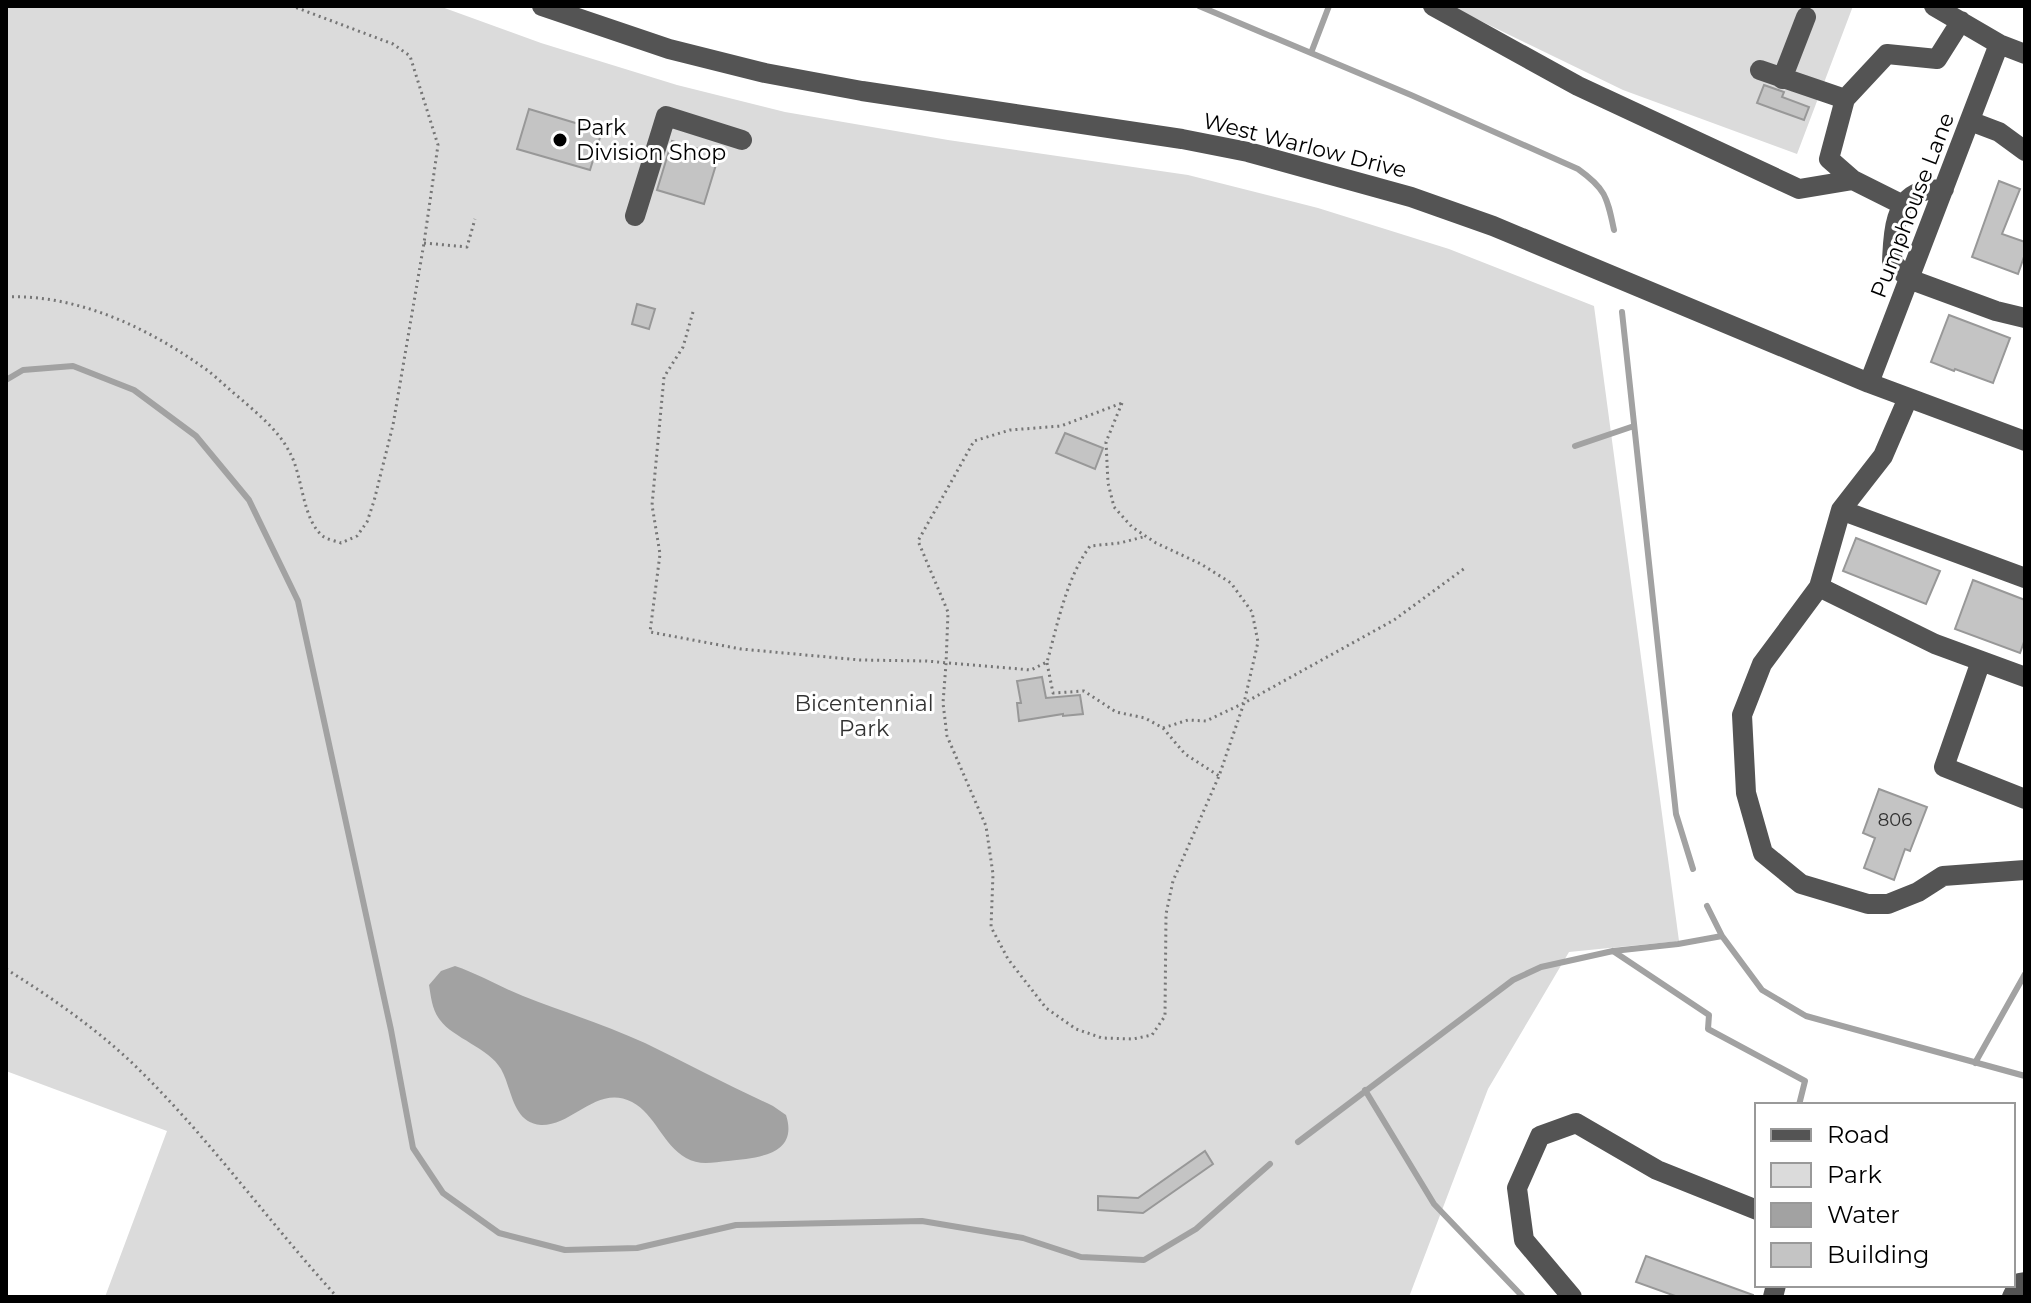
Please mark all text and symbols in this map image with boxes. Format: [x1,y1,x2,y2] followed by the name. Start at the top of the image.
[1200,107,1410,184] street label: West Warlow Drive
[1865,109,1960,302] street label: Pumphouse Lane
[576,114,726,166] place label: Park Division Shop
[551,131,569,149] marker: Park Division Shop
[794,690,934,742] park label: Bicentennial Park
[1878,809,1912,831] house number: 806
[1755,1103,2015,1287] legend
[1827,1120,1890,1149] text: Road
[1827,1160,1882,1189] text: Park
[1827,1200,1900,1229] text: Water
[1827,1240,1930,1269] text: Building

